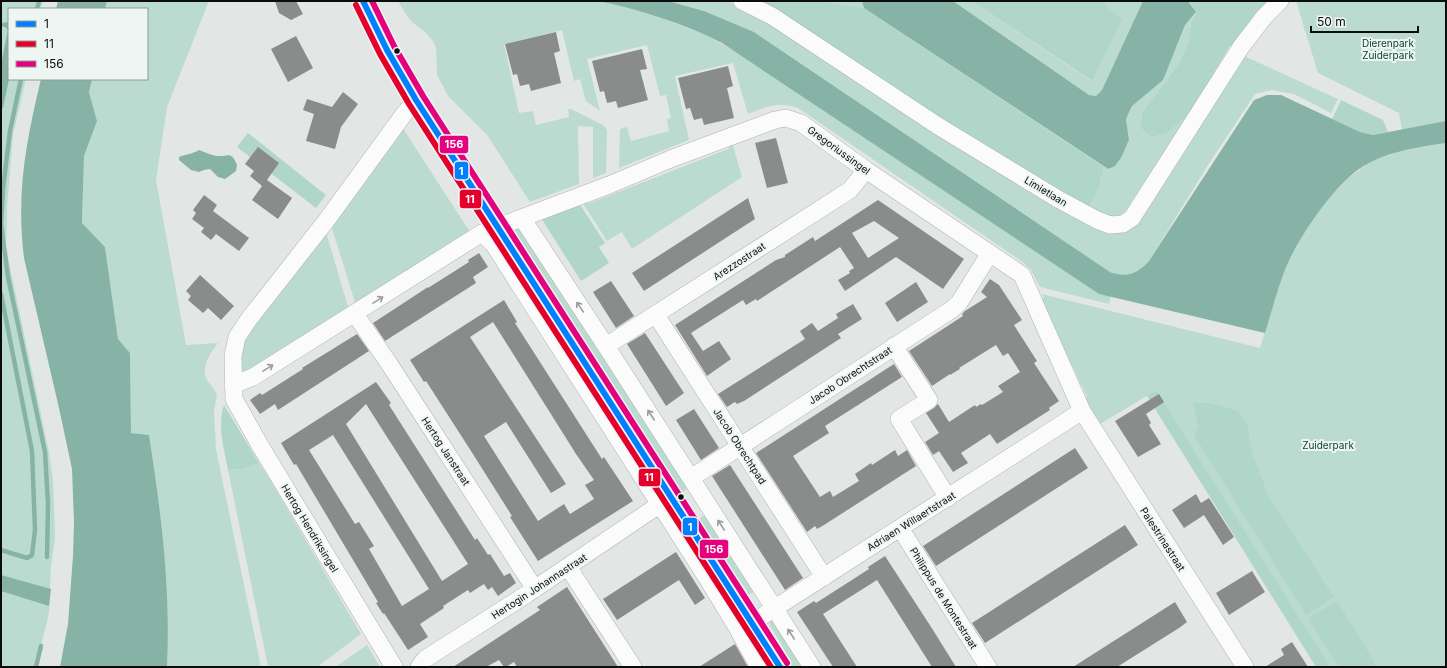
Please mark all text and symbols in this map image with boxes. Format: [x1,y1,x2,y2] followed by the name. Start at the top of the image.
[8,8,148,80] legend
[1311,8,1418,34] scale bar
[1317,14,1346,29] text: 50 m
[44,16,49,31] text: 1
[44,36,54,51] text: 11
[1362,37,1415,61] park label: Dierenpark Zuiderpark
[392,46,402,56] unlabelled marker
[44,56,64,71] text: 156
[805,123,873,177] street label: Gregoriussingel
[439,135,469,154] line badge: 156
[445,137,463,151] text: 156
[454,161,469,180] line badge: 1
[459,164,464,178] text: 1
[1022,174,1070,209] street label: Limietlaan
[459,189,482,209] line badge: 11
[465,192,475,206] text: 11
[711,239,768,282] street label: Arezzostraat
[372,295,384,303] one-way arrow
[576,301,584,312] one-way arrow
[806,343,894,406] street label: Jacob Obrechtstraat
[262,364,274,372] one-way arrow
[711,406,769,486] street label: Jacob Obrechtpad
[646,410,655,421] one-way arrow
[419,414,473,488] street label: Hertog Janstraat
[1302,439,1354,451] park label: Zuiderpark
[638,468,661,487] line badge: 11
[644,470,654,484] text: 11
[279,482,341,574] street label: Hertog Hendriksingel
[865,489,958,553] street label: Adriaen Willaertstraat
[676,492,686,502] unlabelled marker
[1138,505,1188,574] street label: Palestrinastraat
[682,517,698,536] line badge: 1
[688,520,693,534] text: 1
[717,520,725,531] one-way arrow
[699,539,729,559] line badge: 156
[705,542,723,556] text: 156
[908,545,981,652] street label: Philippus de Montestraat
[489,550,589,621] street label: Hertogin Johannastraat
[787,629,795,640] one-way arrow

